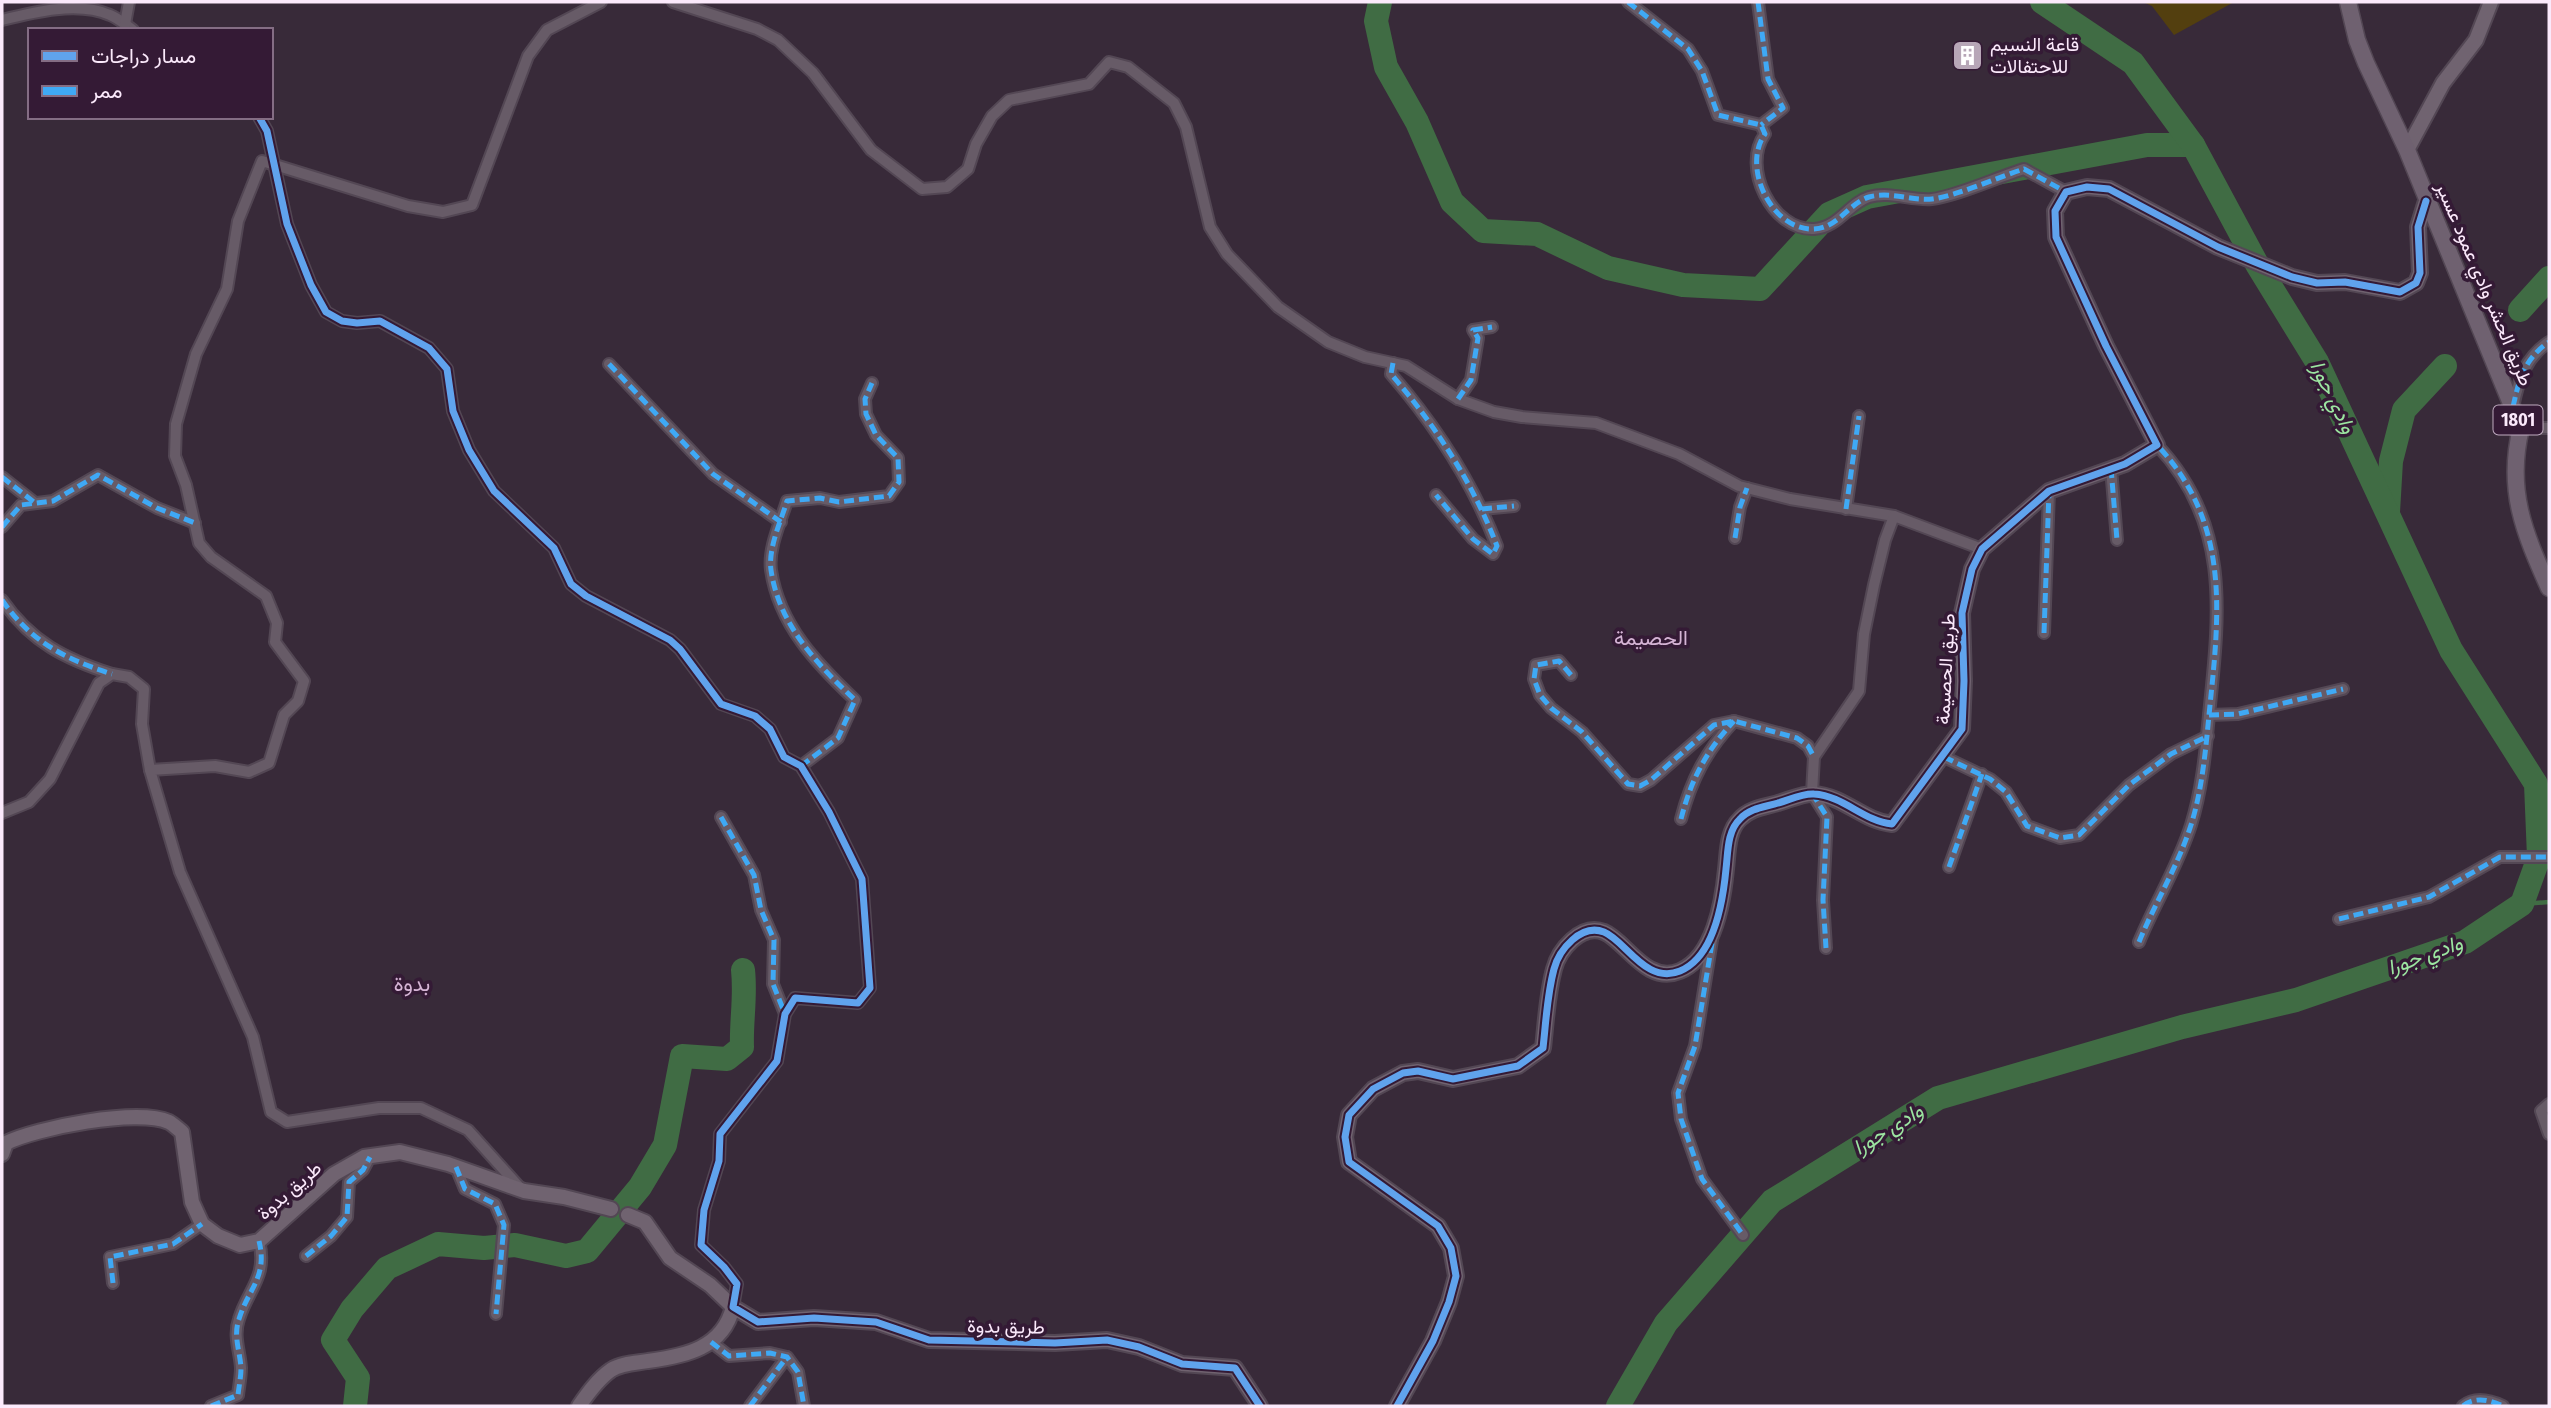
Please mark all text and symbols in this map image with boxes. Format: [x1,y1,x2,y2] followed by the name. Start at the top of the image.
[28,28,273,119] legend
[1990,33,2079,78] place label: قاعة النسيم للاحتفالات
[1950,38,1984,72] building icon: قاعة النسيم للاحتفالات
[91,43,196,69] text: مسار دراجات
[90,78,122,104] text: ممر
[2427,178,2538,391] street label: طريق الحشر وادي عمود عسير
[2301,356,2362,440] water label: وادي جورا
[2494,406,2542,434] road number: 1801
[1931,613,1960,725] street label: طريق الحصيمة
[1614,625,1688,651] district label: الحصيمة
[2384,929,2468,984] water label: وادي جورا
[394,971,430,997] district label: بدوة
[1848,1097,1931,1164] water label: وادي جورا
[252,1156,326,1225] street label: طريق بدوة
[967,1314,1045,1339] street label: طريق بدوة

